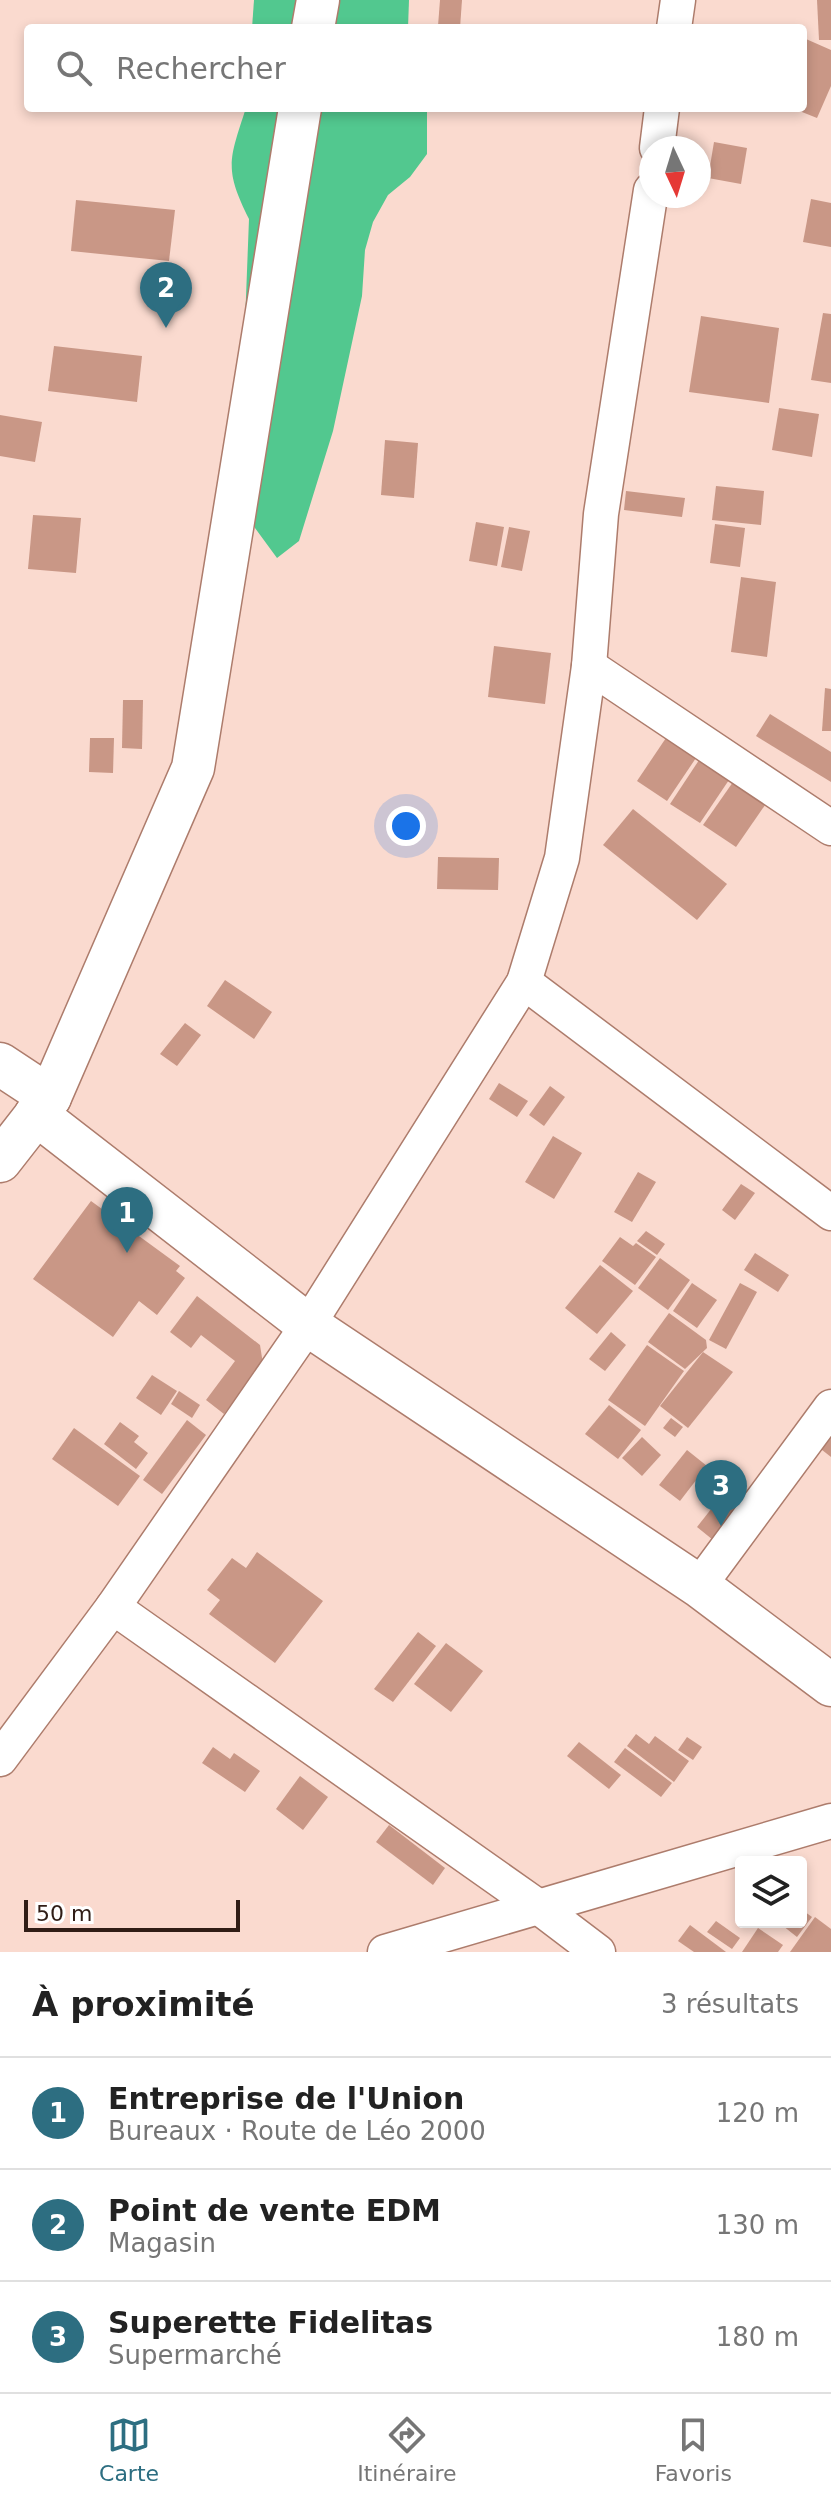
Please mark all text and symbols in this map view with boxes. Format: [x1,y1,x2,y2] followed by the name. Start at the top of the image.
[24,24,807,112] search box
[52,46,96,90] icon: search
[116,51,286,86] text: Rechercher
[639,136,711,208] north arrow
[140,262,192,328] pin: 2
[386,806,426,846] your location
[101,1187,153,1253] pin: 1
[695,1460,747,1526] pin: 3
[735,1856,807,1928] map controls
[735,1856,807,1928] button: layers
[24,1896,240,1932] scale bar
[36,1901,92,1926] text: 50 m
[32,1984,255,2024] text: À proximité
[661,1989,799,2019] text: 3 résultats
[108,2081,464,2116] text: Entreprise de l'Union
[49,2098,67,2128] text: 1
[716,2098,799,2128] text: 120 m
[108,2116,486,2146] text: Bureaux · Route de Léo 2000
[108,2193,441,2228] text: Point de vente EDM
[49,2210,67,2240] text: 2
[716,2210,799,2240] text: 130 m
[108,2228,216,2258] text: Magasin
[108,2305,433,2340] text: Superette Fidelitas
[49,2322,67,2352] text: 3
[716,2322,799,2352] text: 180 m
[108,2340,282,2370] text: Supermarché
[99,2413,159,2486] tab: Carte
[357,2413,457,2486] tab: Itinéraire
[655,2413,732,2486] tab: Favoris

